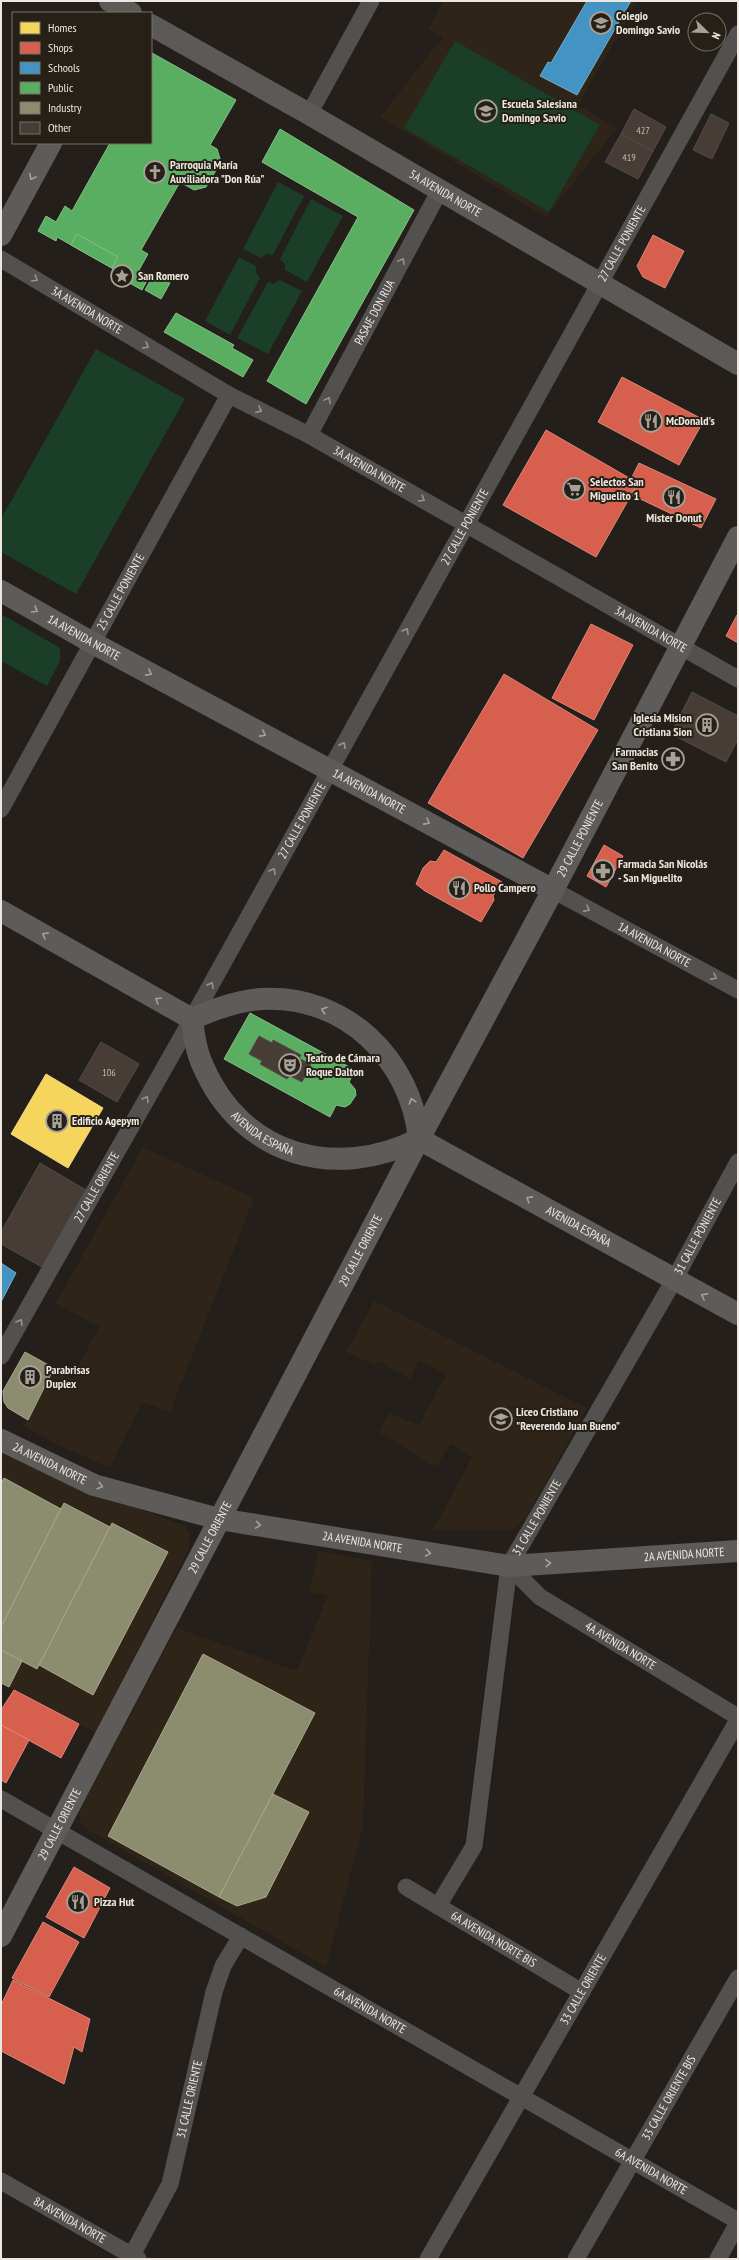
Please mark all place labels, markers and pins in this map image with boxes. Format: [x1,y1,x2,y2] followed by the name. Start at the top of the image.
[616,8,681,37] place label: Colegio Domingo Savio
[588,10,614,36] school or university icon: Colegio Domingo Savio
[502,96,577,125] place label: Escuela Salesiana Domingo Savio
[473,98,499,124] school or university icon: Escuela Salesiana Domingo Savio
[169,157,265,186] place label: Parroquia María Auxiliadora "Don Rúa"
[142,159,168,185] church icon: Parroquia María Auxiliadora "Don Rúa"
[109,263,135,289] place icon: San Romero
[138,268,190,283] place label: San Romero
[638,408,664,434] restaurant icon: McDonald's
[666,413,715,428] place label: McDonald's
[590,474,644,503] place label: Selectos San Miguelito 1
[561,476,587,502] supermarket icon: Selectos San Miguelito 1
[661,484,687,510] restaurant icon: Mister Donut
[646,510,702,525] place label: Mister Donut
[633,710,692,739] place label: Iglesia Mision Cristiana Sion
[694,712,720,738] building icon: Iglesia Mision Cristiana Sion
[612,744,659,773] place label: Farmacias San Benito
[660,746,686,772] pharmacy icon: Farmacias San Benito
[618,856,707,885] place label: Farmacia San Nicolás - San Miguelito
[590,858,616,884] pharmacy icon: Farmacia San Nicolás - San Miguelito
[446,875,472,901] restaurant icon: Pollo Campero
[474,880,537,895] place label: Pollo Campero
[306,1050,380,1079] place label: Teatro de Cámara Roque Dalton
[277,1052,303,1078] theatre icon: Teatro de Cámara Roque Dalton
[44,1108,70,1134] building icon: Edificio Agepym
[72,1113,139,1128] place label: Edificio Agepym
[46,1362,90,1391] place label: Parabrisas Duplex
[17,1364,43,1390] building icon: Parabrisas Duplex
[516,1404,620,1433] place label: Liceo Cristiano "Reverendo Juan Bueno"
[488,1406,514,1432] school or university icon: Liceo Cristiano "Reverendo Juan Bueno"
[65,1889,91,1915] restaurant icon: Pizza Hut
[94,1894,135,1909] place label: Pizza Hut

